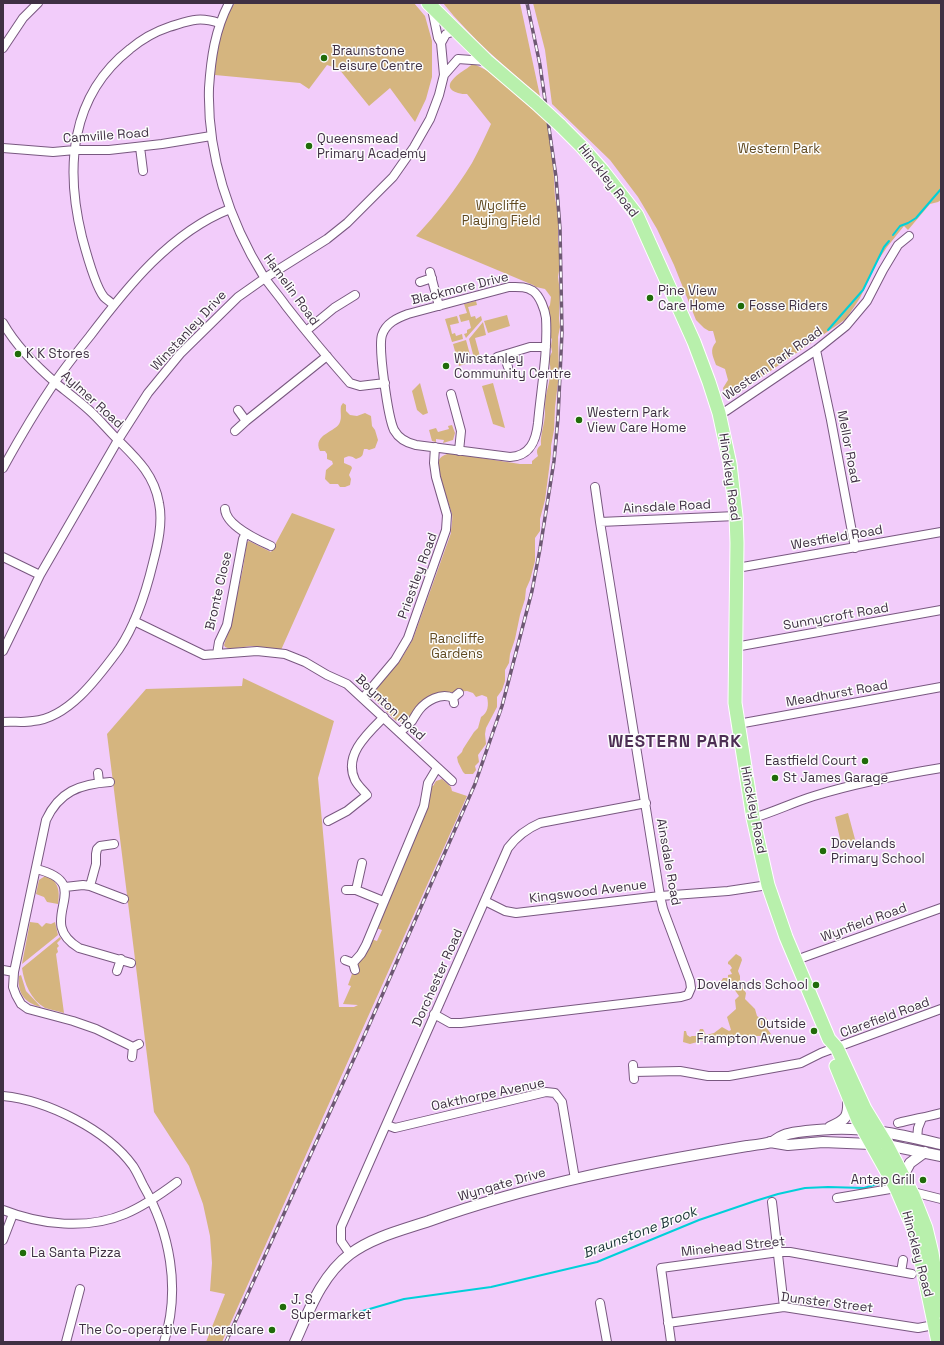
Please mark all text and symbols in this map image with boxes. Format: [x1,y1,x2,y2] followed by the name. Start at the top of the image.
[332,43,423,74] place label: Braunstone Leisure Centre
[319,53,329,63] marker: Braunstone Leisure Centre
[62,125,150,147] street label: Camville Road
[317,131,426,162] place label: Queensmead Primary Academy
[304,141,314,151] marker: Queensmead Primary Academy
[575,141,641,221] street label: Hinckley Road
[738,141,820,157] park label: Western Park
[462,198,540,229] park label: Wycliffe Playing Field
[260,251,322,329] street label: Hamelin Road
[410,269,510,309] street label: Blackmore Drive
[658,283,725,314] place label: Pine View Care Home
[148,288,230,374] street label: Winstanley Drive
[645,293,655,303] marker: Pine View Care Home
[749,298,828,314] place label: Fosse Riders
[736,301,746,311] marker: Fosse Riders
[720,324,826,404] street label: Western Park Road
[26,346,90,362] place label: K K Stores
[13,349,23,359] marker: K K Stores
[454,351,571,382] place label: Winstanley Community Centre
[441,361,451,371] marker: Winstanley Community Centre
[58,368,126,432] street label: Aylmer Road
[587,405,687,436] place label: Western Park View Care Home
[833,409,863,485] street label: Mellor Road
[574,415,584,425] marker: Western Park View Care Home
[715,432,743,522] street label: Hinckley Road
[623,497,711,517] street label: Ainsdale Road
[790,522,884,554] street label: Westfield Road
[395,531,441,621] street label: Priestley Road
[202,550,236,632] street label: Bronte Close
[782,600,890,634] street label: Sunnycroft Road
[429,631,485,662] park label: Rancliffe Gardens
[352,672,428,744] street label: Boynton Road
[785,677,889,711] street label: Meadhurst Road
[608,732,742,752] district label: WESTERN PARK
[765,753,857,769] place label: Eastfield Court
[860,756,870,766] marker: Eastfield Court
[737,765,769,855] street label: Hinckley Road
[783,770,888,786] place label: St James Garage
[770,773,780,783] marker: St James Garage
[653,817,683,907] street label: Ainsdale Road
[831,836,925,867] place label: Dovelands Primary School
[818,846,828,856] marker: Dovelands Primary School
[528,877,648,907] street label: Kingswood Avenue
[819,900,909,946] street label: Wynfield Road
[410,927,466,1029] street label: Dorchester Road
[697,977,808,993] place label: Dovelands School
[811,980,821,990] marker: Dovelands School
[838,995,932,1041] street label: Clarefield Road
[697,1016,806,1047] place label: Outside Frampton Avenue
[809,1026,819,1036] marker: Outside Frampton Avenue
[430,1075,546,1115] street label: Oakthorpe Avenue
[456,1165,548,1205] street label: Wyngate Drive
[851,1172,915,1188] place label: Antep Grill
[918,1175,928,1185] marker: Antep Grill
[581,1203,699,1263] water label: Braunstone Brook
[898,1209,936,1299] street label: Hinckley Road
[680,1234,786,1260] street label: Minehead Street
[31,1245,121,1261] place label: La Santa Pizza
[18,1248,28,1258] marker: La Santa Pizza
[780,1290,874,1316] street label: Dunster Street
[291,1292,372,1323] place label: J. S. Supermarket
[278,1302,288,1312] marker: J. S. Supermarket
[79,1322,264,1338] place label: The Co-operative Funeralcare
[267,1325,277,1335] marker: The Co-operative Funeralcare

